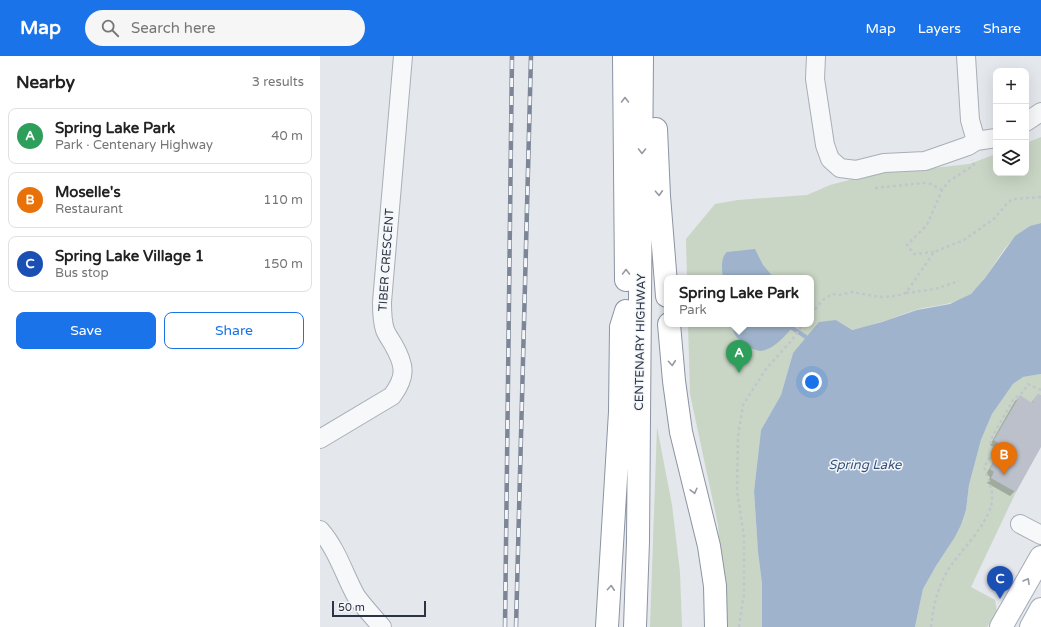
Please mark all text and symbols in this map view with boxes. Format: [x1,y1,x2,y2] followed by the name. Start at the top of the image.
[85,10,365,46] search box
[20,17,61,39] text: Map
[99,17,121,39] icon: search
[131,19,215,37] text: Search here
[866,20,896,37] text: Map
[918,20,961,37] text: Layers
[983,20,1021,37] text: Share
[993,68,1029,176] map controls
[993,68,1029,104] button: +
[16,72,75,93] text: Nearby
[252,74,304,90] text: 3 results
[621,97,629,103] one-way arrow
[993,104,1029,140] button: −
[55,119,175,137] text: Spring Lake Park
[25,128,35,144] text: A
[271,128,303,144] text: 40 m
[55,137,213,153] text: Park · Centenary Highway
[993,140,1029,176] button: layers
[638,148,646,154] one-way arrow
[55,183,121,201] text: Moselle's
[655,190,663,196] one-way arrow
[25,192,35,208] text: B
[263,192,303,208] text: 110 m
[55,201,123,217] text: Restaurant
[375,207,397,312] street label: TIBER CRESCENT
[55,247,204,265] text: Spring Lake Village 1
[25,256,35,272] text: C
[263,256,303,272] text: 150 m
[55,265,109,281] text: Bus stop
[622,269,630,275] one-way arrow
[632,273,648,411] street label: CENTENARY HIGHWAY
[664,275,814,327] popup
[679,284,799,302] text: Spring Lake Park
[679,302,707,318] text: Park
[16,312,156,349] button: Save
[164,312,304,349] button: Share
[726,340,752,373] pin: A
[668,360,677,366] one-way arrow
[802,372,822,392] your location
[991,442,1017,475] pin: B
[829,457,902,473] water label: Spring Lake
[689,487,698,494] one-way arrow
[987,566,1013,599] pin: C
[1023,578,1030,585] one-way arrow
[606,585,615,591] one-way arrow
[332,599,426,618] scale bar
[338,601,365,614] text: 50 m

